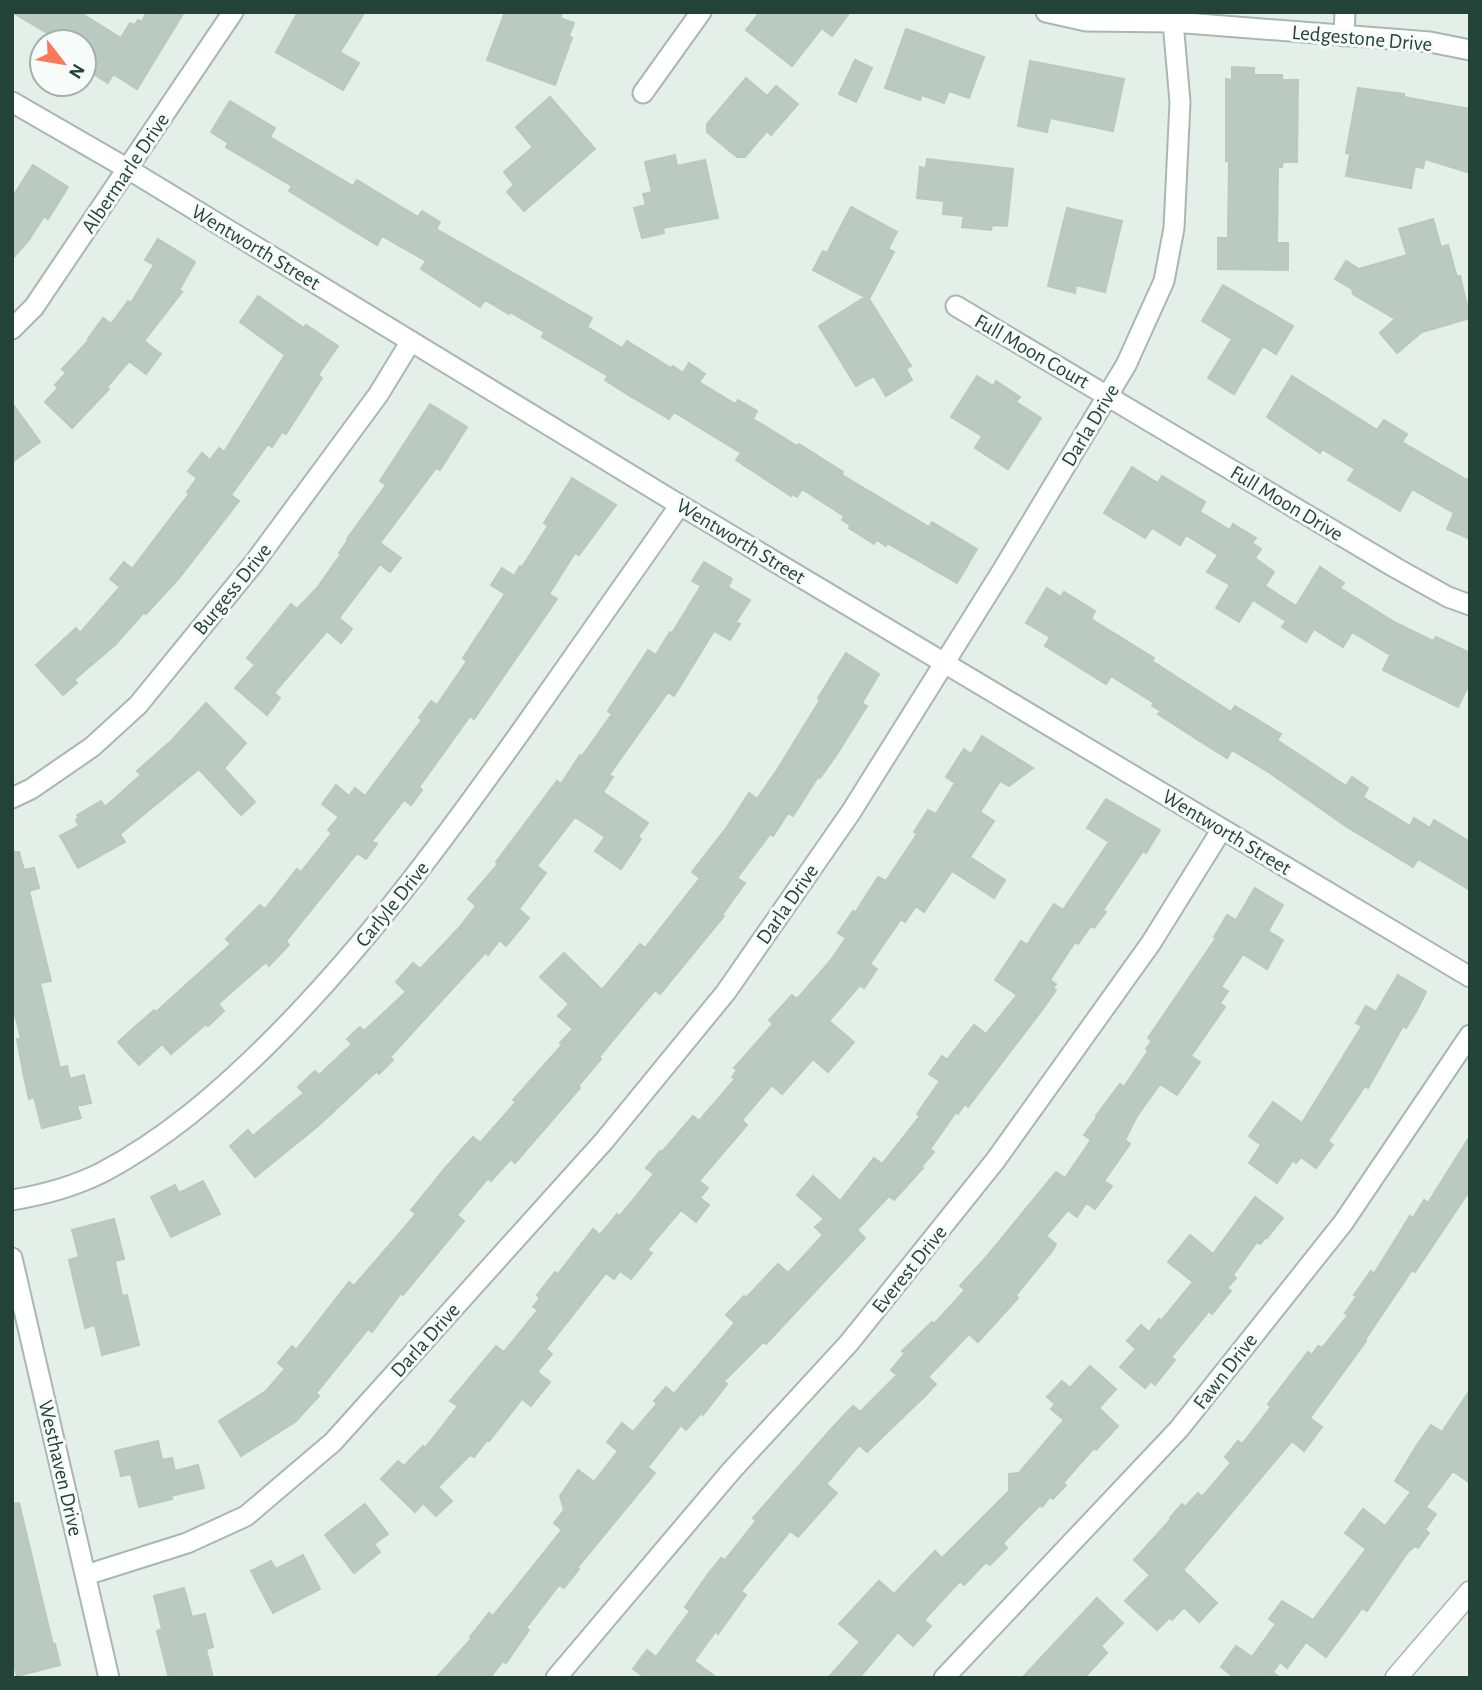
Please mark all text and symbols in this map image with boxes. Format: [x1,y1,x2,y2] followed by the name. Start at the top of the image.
[1291,22,1433,55] street label: Ledgestone Drive
[28,28,98,98] north arrow
[65,60,88,82] text: N
[78,109,173,237] street label: Albermarle Drive
[188,201,324,294] street label: Wentworth Street
[971,310,1093,393] street label: Full Moon Court
[1058,380,1123,470] street label: Darla Drive
[1227,462,1347,545] street label: Full Moon Drive
[673,495,809,588] street label: Wentworth Street
[189,540,276,639] street label: Burgess Drive
[1159,786,1295,879] street label: Wentworth Street
[352,858,433,951] street label: Carlyle Drive
[752,861,822,948] street label: Darla Drive
[868,1222,951,1317] street label: Everest Drive
[387,1299,464,1382] street label: Darla Drive
[1189,1329,1261,1413] street label: Fawn Drive
[35,1398,86,1538] street label: Westhaven Drive

